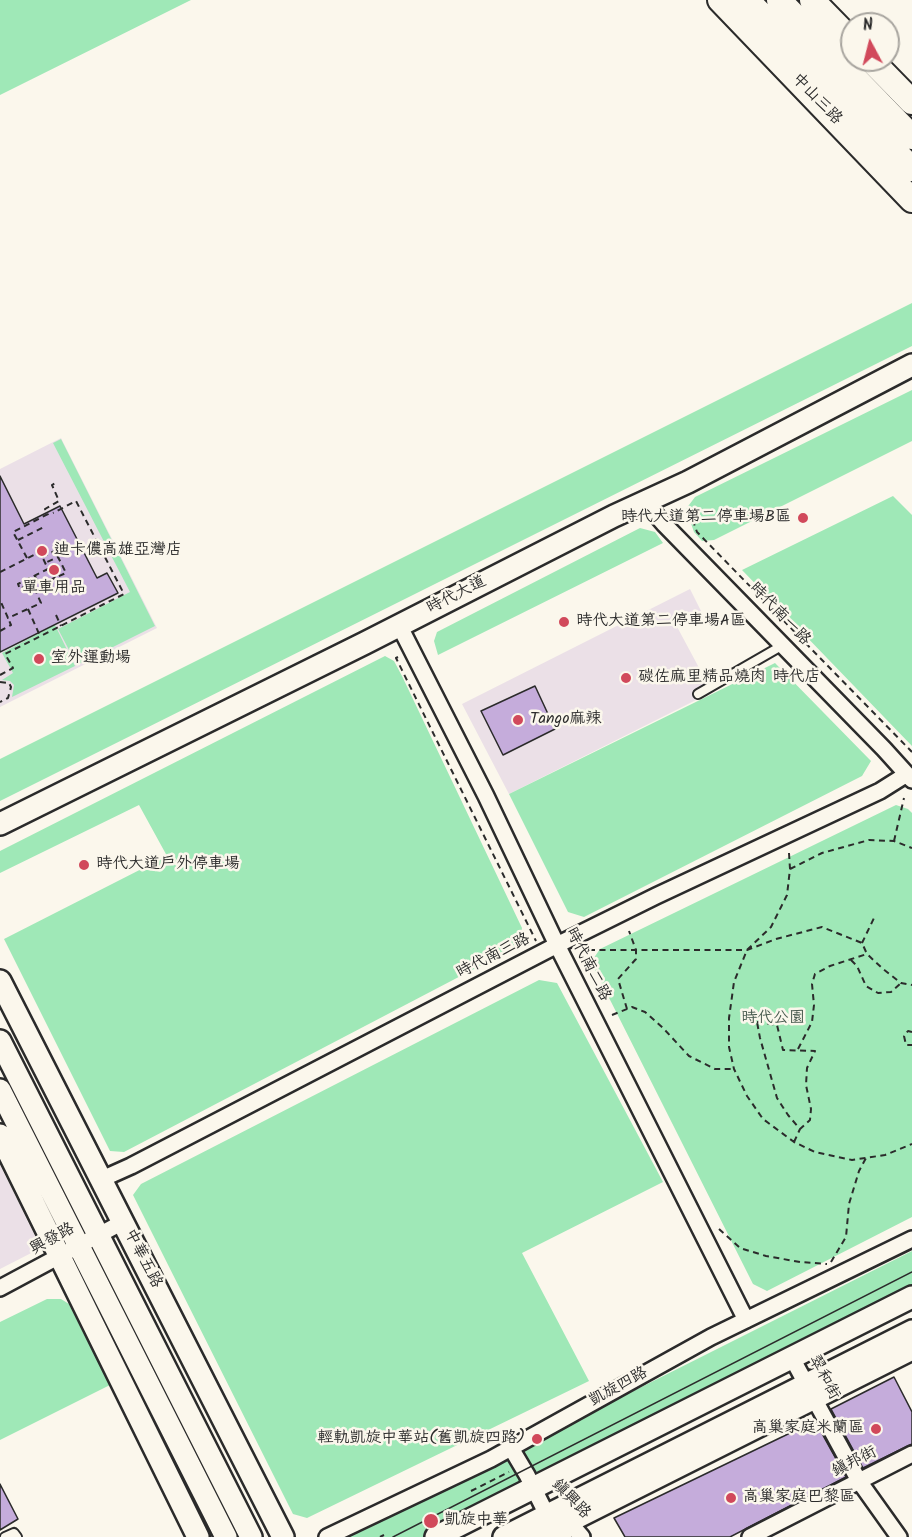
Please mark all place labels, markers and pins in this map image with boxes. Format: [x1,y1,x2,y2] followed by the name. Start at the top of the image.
[621,508,791,528] place label: 時代大道第二停車場B區
[796,511,810,525] marker: 時代大道第二停車場B區
[54,541,182,561] place label: 迪卡儂高雄亞灣店
[35,544,49,558] marker: 迪卡儂高雄亞灣店
[47,563,61,577] marker: 單車用品
[22,579,86,599] place label: 單車用品
[576,612,746,632] place label: 時代大道第二停車場A區
[557,615,571,629] marker: 時代大道第二停車場A區
[51,649,131,669] place label: 室外運動場
[32,652,46,666] marker: 室外運動場
[638,668,820,688] place label: 碳佐麻里精品燒肉 時代店
[619,671,633,685] marker: 碳佐麻里精品燒肉 時代店
[530,710,601,730] place label: Tango麻辣
[511,713,525,727] marker: Tango麻辣
[96,855,240,875] place label: 時代大道戶外停車場
[77,858,91,872] marker: 時代大道戶外停車場
[752,1419,864,1439] place label: 高巢家庭米蘭區
[869,1422,883,1436] marker: 高巢家庭米蘭區
[317,1429,525,1449] place label: 輕軌凱旋中華站(舊凱旋四路)
[530,1432,544,1446] marker: 輕軌凱旋中華站(舊凱旋四路)
[743,1488,855,1508] place label: 高巢家庭巴黎區
[724,1491,738,1505] marker: 高巢家庭巴黎區
[444,1511,508,1531] place label: 凱旋中華
[422,1512,440,1530] marker: 凱旋中華

